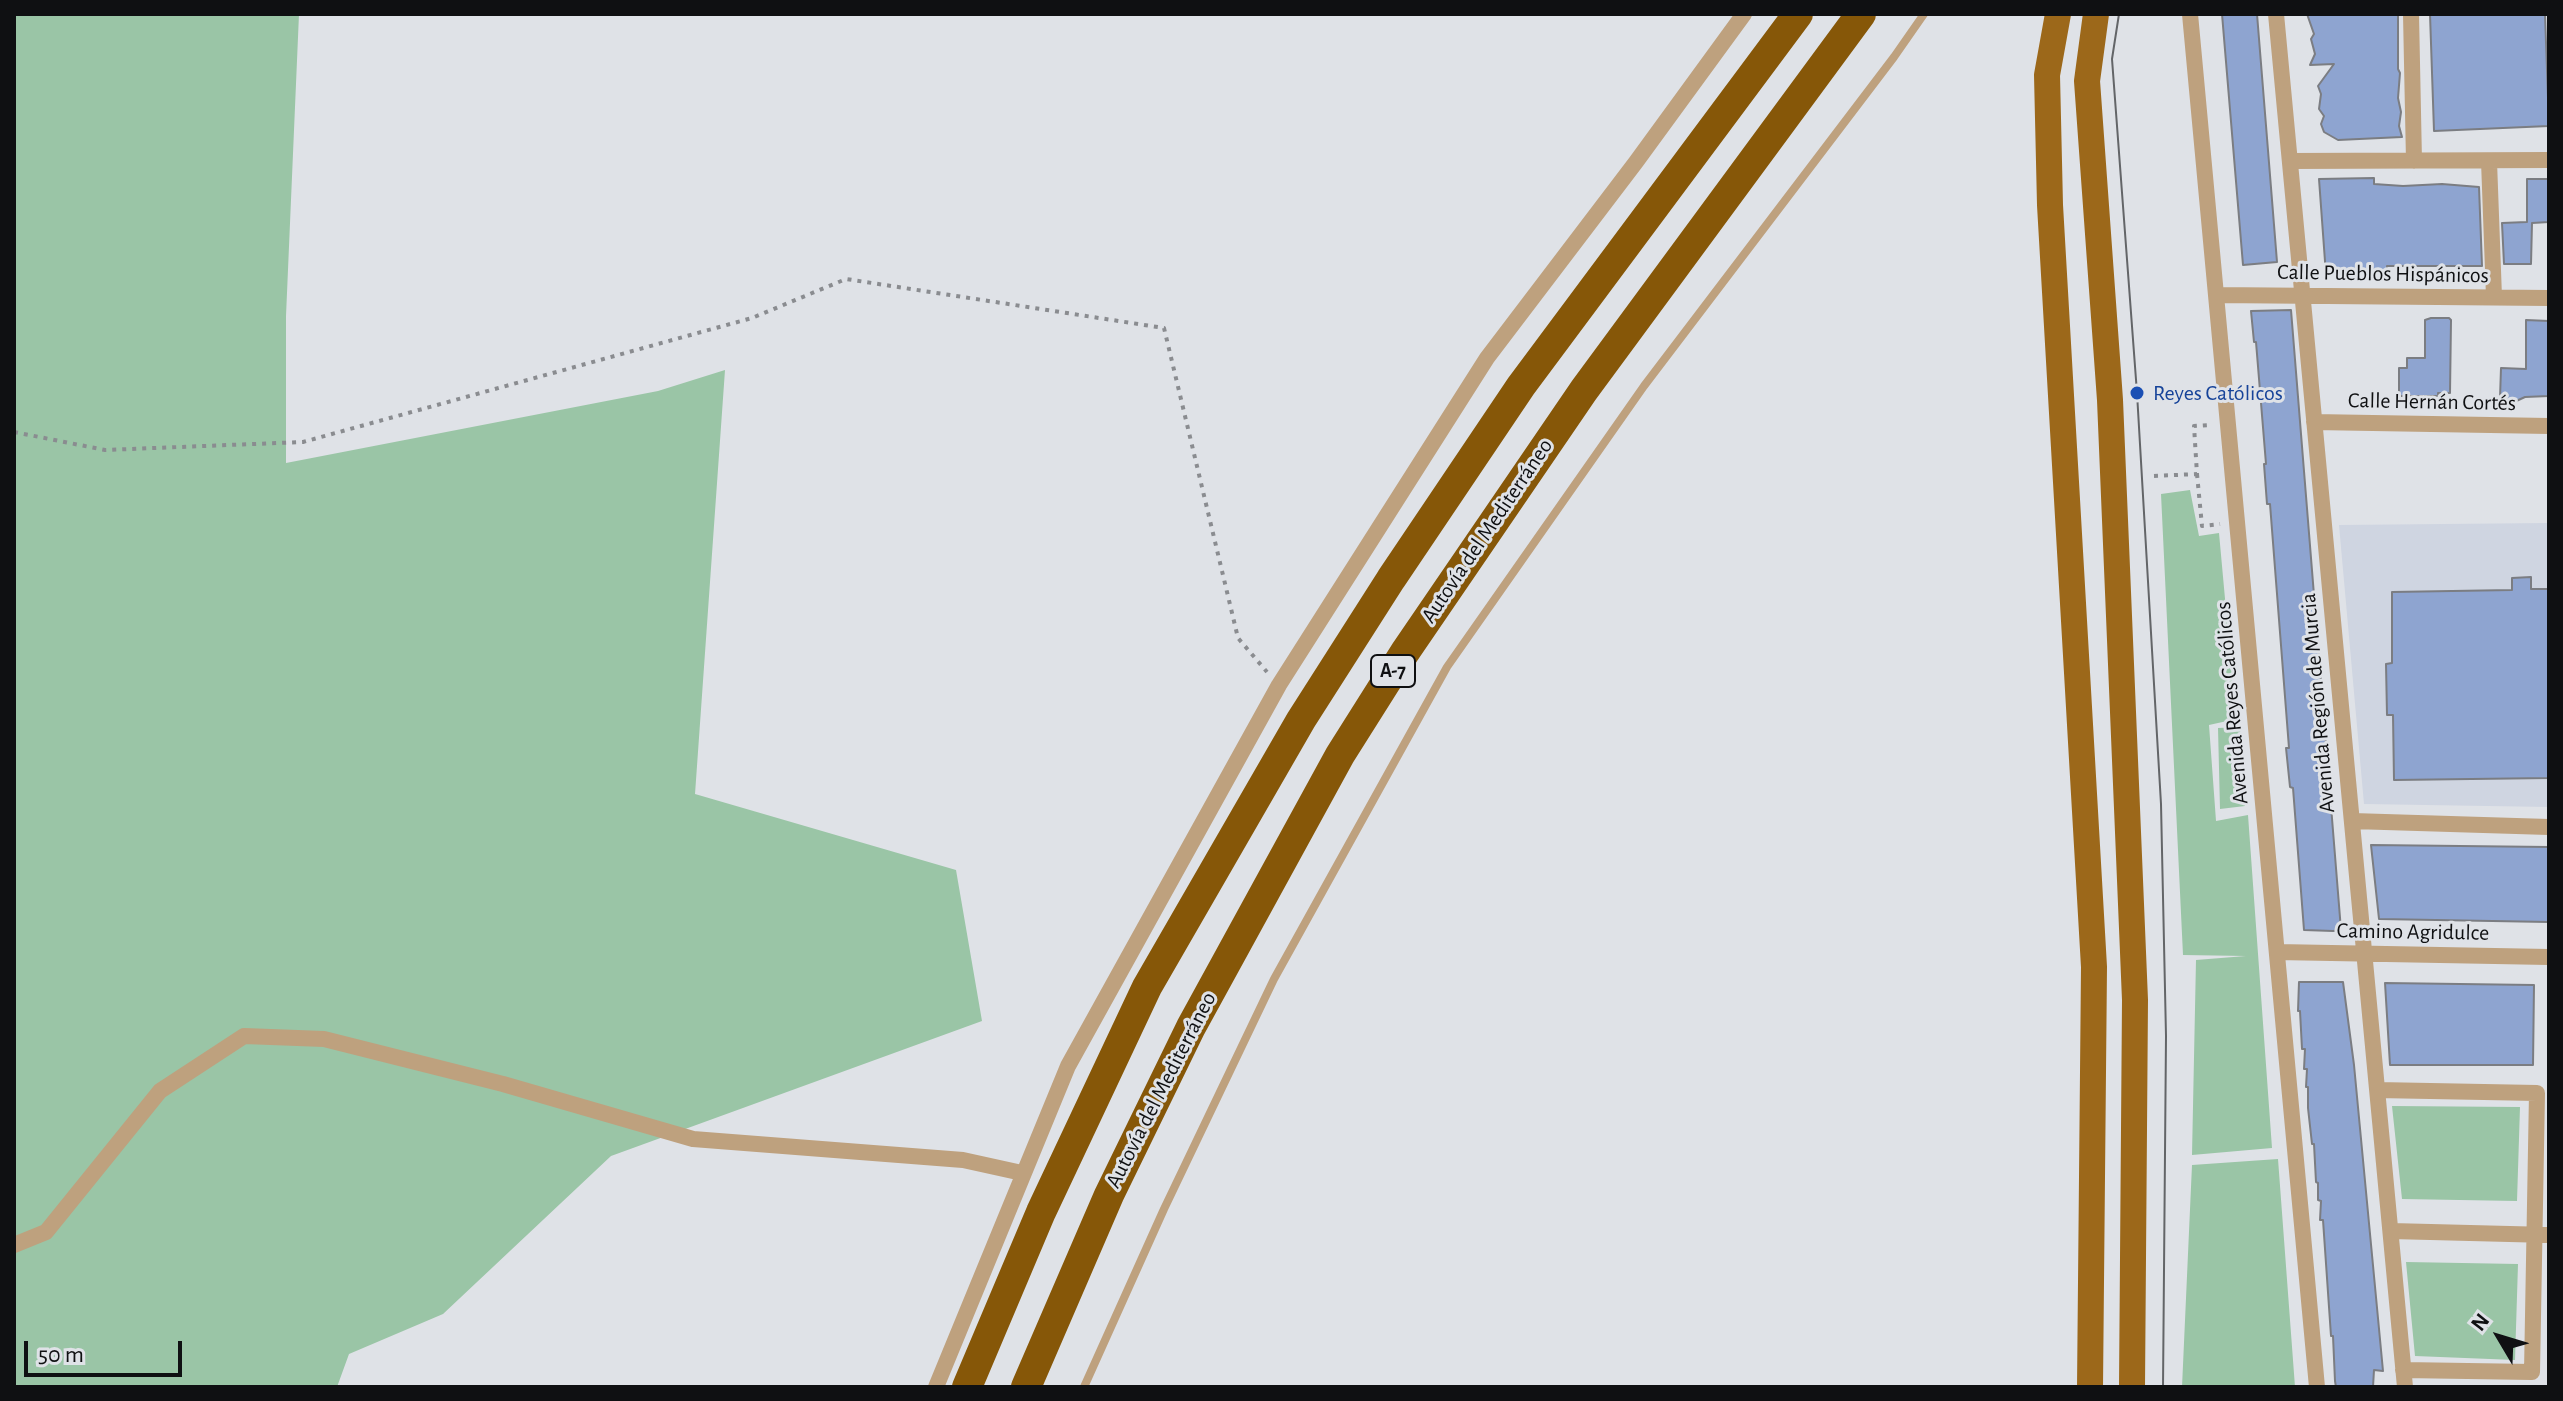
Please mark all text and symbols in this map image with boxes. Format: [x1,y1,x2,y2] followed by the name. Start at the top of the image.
[2277,259,2489,289] street label: Calle Pueblos Hispánicos
[2153,380,2283,406] place label: Reyes Católicos
[2128,384,2146,402] marker: Reyes Católicos
[2348,387,2516,417] street label: Calle Hernán Cortés
[1415,434,1559,628] street label: Autovía del Mediterráneo
[2295,592,2341,814] street label: Avenida Región de Murcia
[2210,601,2254,805] street label: Avenida Reyes Católicos
[1371,655,1415,687] road number: A-7
[2336,917,2490,947] street label: Camino Agridulce
[1100,988,1222,1192] street label: Autovía del Mediterráneo
[2459,1297,2539,1377] north arrow
[2467,1309,2493,1335] text: N
[28,1325,186,1375] scale bar
[38,1343,84,1367] text: 50 m

